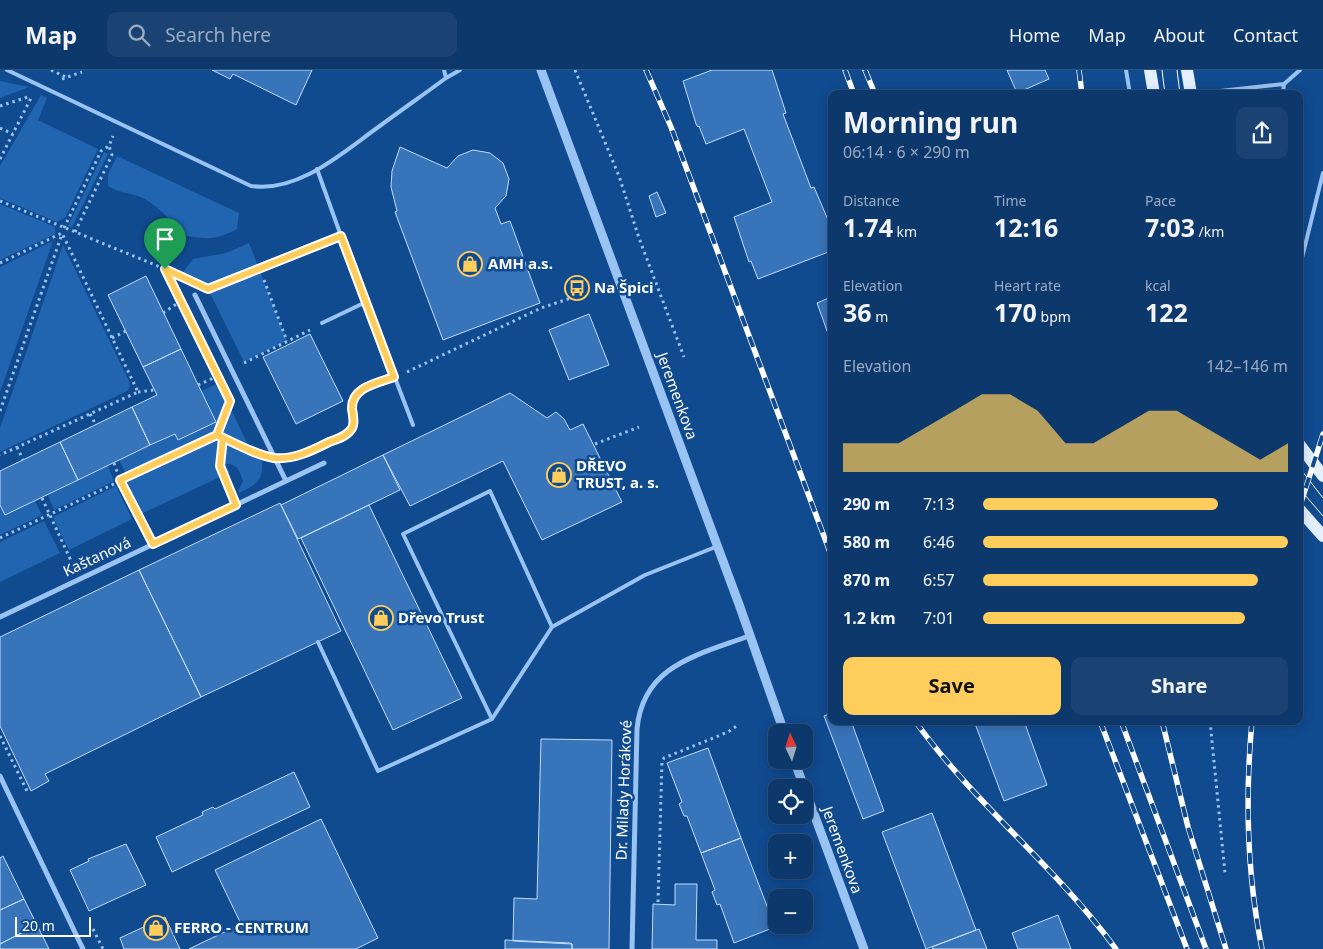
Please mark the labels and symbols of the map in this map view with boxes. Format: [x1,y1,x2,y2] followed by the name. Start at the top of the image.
[144,218,186,269] pin
[457,251,483,277] shop icon: AMH a.s.
[488,253,553,273] place label: AMH a.s.
[564,275,590,301] bus stop icon: Na Špici
[594,277,654,297] place label: Na Špici
[652,347,703,442] street label: Jeremenkova
[576,455,659,492] place label: DŘEVO TRUST, a. s.
[546,462,572,488] shop icon: DŘEVO TRUST, a. s.
[59,532,134,581] street label: Kaštanová
[368,605,394,631] shop icon: Dřevo Trust
[398,607,485,627] place label: Dřevo Trust
[611,719,635,861] street label: Dr. Milady Horákové
[768,724,812,769] north arrow
[817,801,868,896] street label: Jeremenkova
[15,914,91,937] scale bar
[143,915,169,941] shop icon: FERRO - CENTRUM
[174,917,309,937] place label: FERRO - CENTRUM

